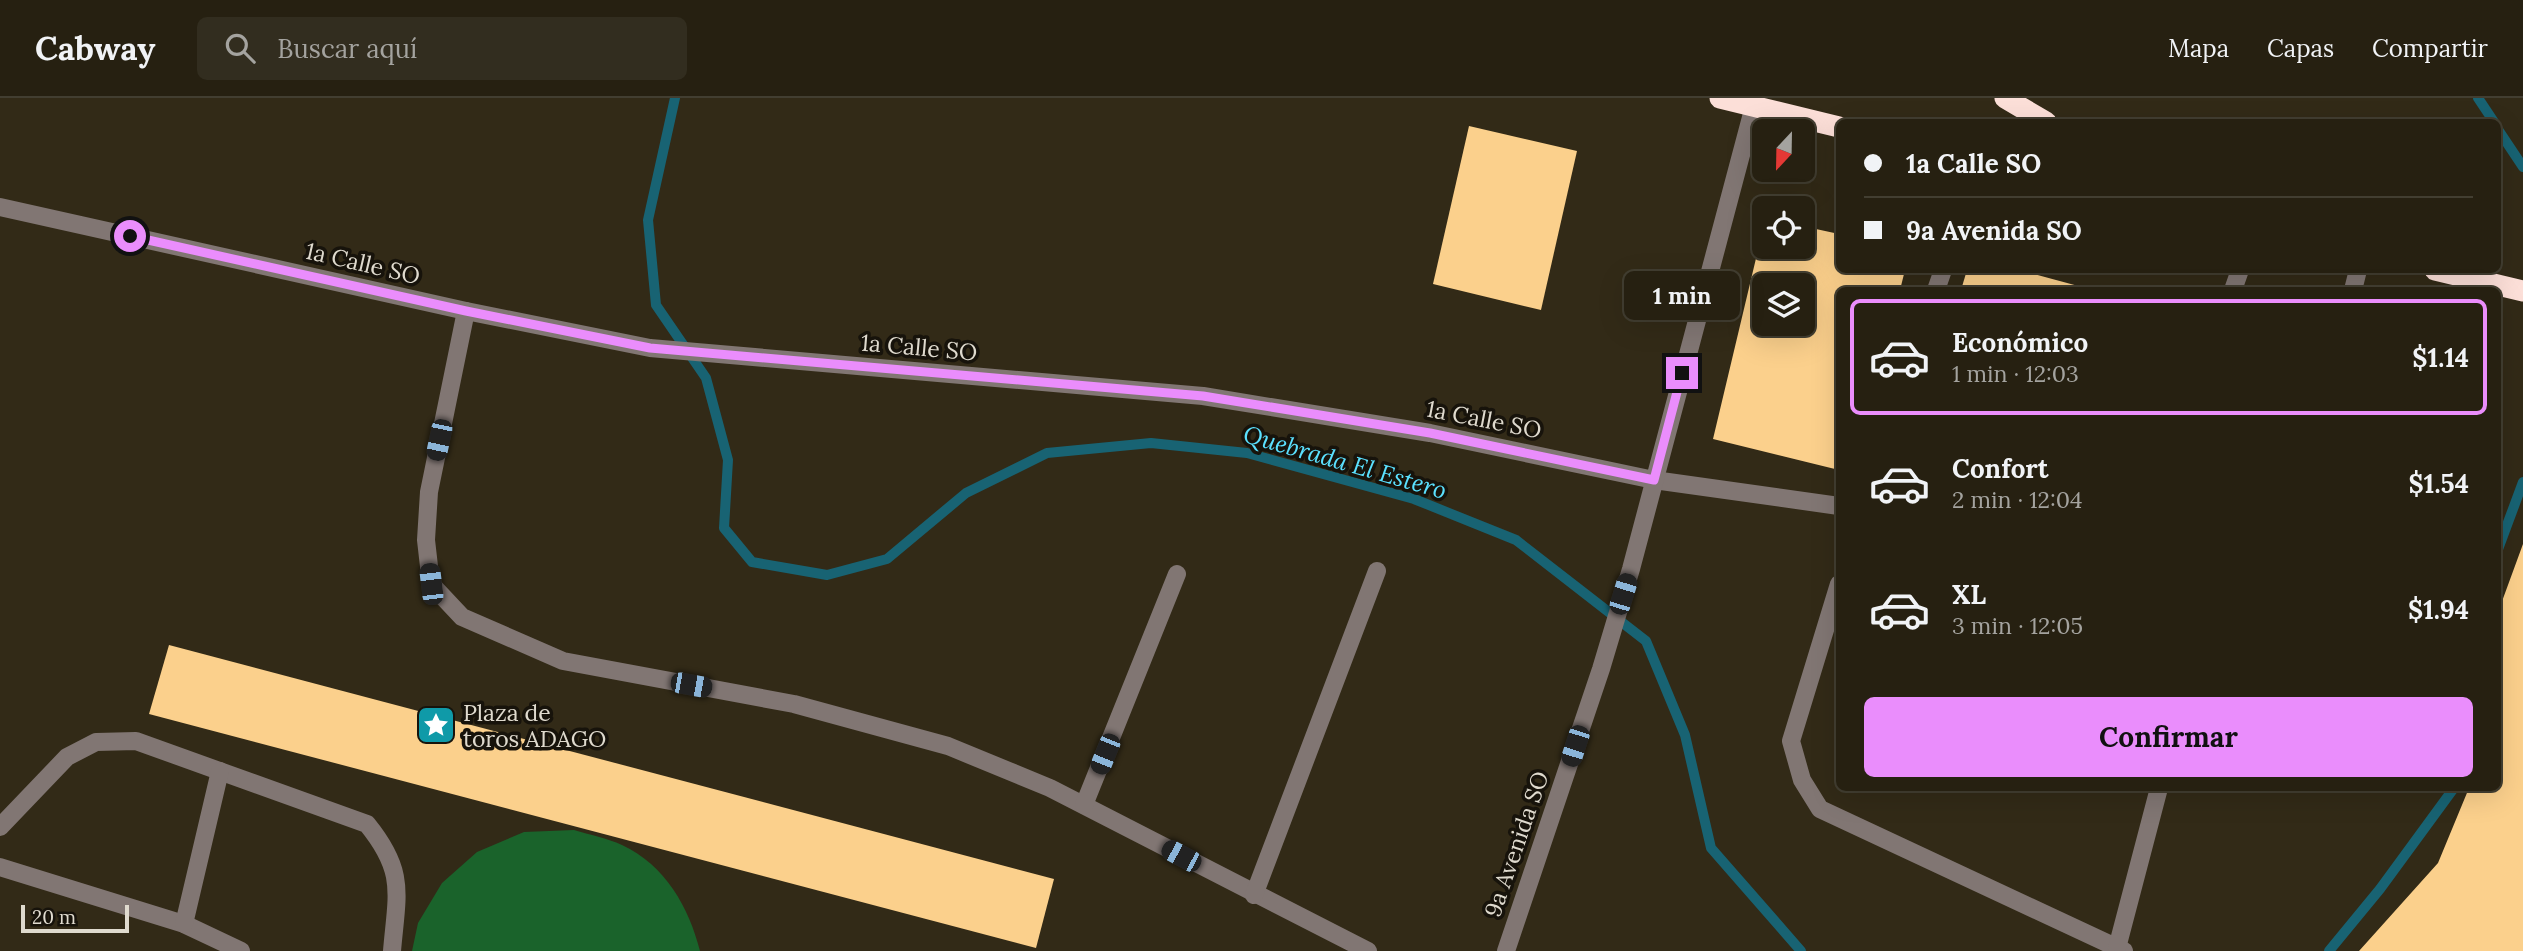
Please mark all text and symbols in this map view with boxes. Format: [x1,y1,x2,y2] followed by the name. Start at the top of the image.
[197,17,687,80] search box
[35,27,155,69] text: Cabway
[221,29,259,67] icon: search
[277,32,417,65] text: Buscar aquí
[2168,33,2229,64] text: Mapa
[2267,33,2334,64] text: Capas
[2372,33,2488,64] text: Compartir
[1752,119,1815,182] north arrow
[1752,119,1815,336] map controls
[1906,147,2041,180] text: 1a Calle SO
[1752,196,1815,259] button: locate
[1906,214,2082,247] text: 9a Avenida SO
[114,220,146,252] route start
[303,236,423,290] street label: 1a Calle SO
[1624,272,1740,320] callout: 1 min
[1752,273,1815,336] button: layers
[1653,281,1711,310] text: 1 min
[1868,326,1931,389] icon: car
[1952,326,2088,359] text: Económico
[860,327,978,367] street label: 1a Calle SO
[2412,341,2469,374] text: $1.14
[1666,357,1698,389] route end
[1952,359,2079,388] text: 1 min · 12:03
[1424,394,1544,444] street label: 1a Calle SO
[425,417,454,463] car
[1240,418,1450,506] water label: Quebrada El Estero
[1868,452,1931,515] icon: car
[1952,452,2049,485] text: Confort
[2409,467,2469,500] text: $1.54
[1952,485,2082,514] text: 2 min · 12:04
[419,562,444,606] car
[1607,571,1640,617] car
[1868,578,1931,641] icon: car
[1952,578,1986,611] text: XL
[2408,593,2469,626] text: $1.94
[1952,611,2083,640] text: 3 min · 12:05
[669,671,714,699] car
[1864,697,2473,777] button: Confirmar
[463,698,606,753] place label: Plaza de toros ADAGO
[415,704,457,746] place icon: Plaza de toros ADAGO
[1559,723,1592,769] car
[1088,731,1123,777] car
[1477,767,1555,921] street label: 9a Avenida SO
[1158,837,1205,875] car
[21,902,130,934] scale bar
[32,905,76,929] text: 20 m

